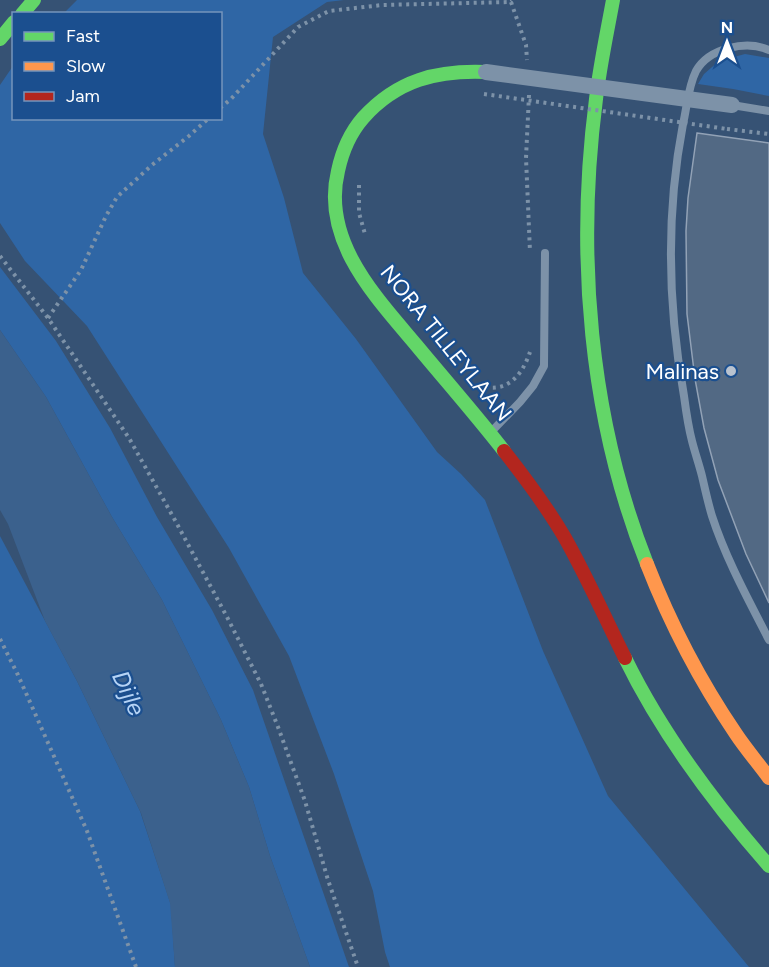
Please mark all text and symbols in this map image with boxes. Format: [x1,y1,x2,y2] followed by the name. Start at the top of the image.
[12,12,222,120] legend
[697,12,757,72] north arrow
[721,18,733,37] text: N
[66,25,100,47] text: Fast
[66,55,105,77] text: Slow
[66,85,100,107] text: Jam
[375,259,517,427] street label: NORA TILLEYLAAN
[645,358,719,385] place label: Malinas
[724,364,738,378] marker: Malinas
[106,666,152,720] water label: Dijle

